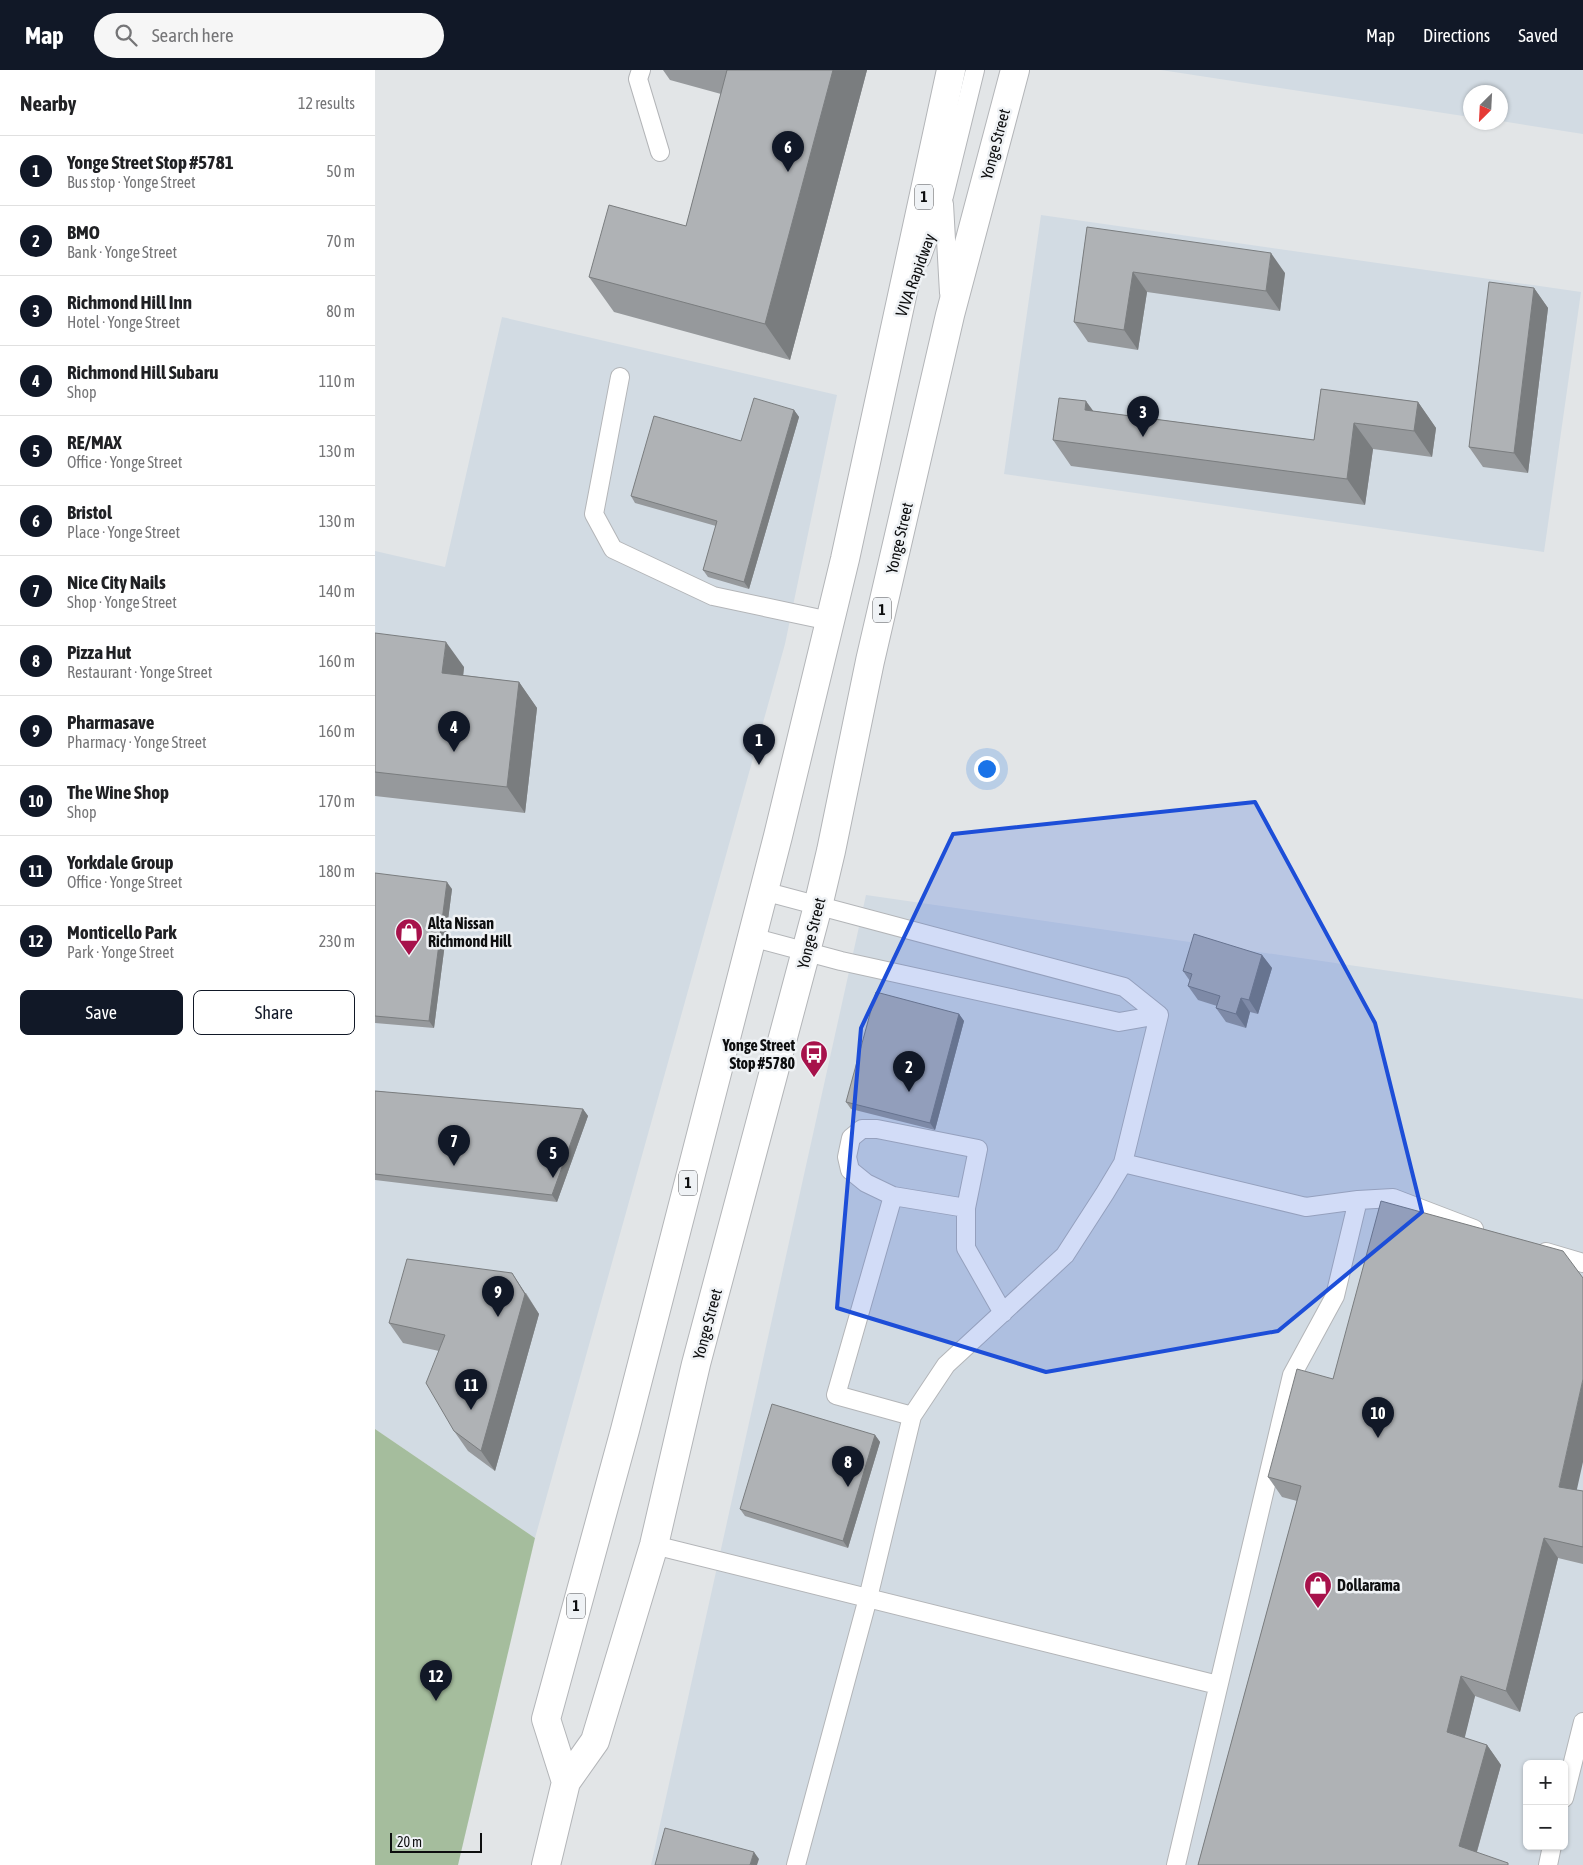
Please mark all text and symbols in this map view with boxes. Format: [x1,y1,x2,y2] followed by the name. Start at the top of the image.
[94,13,444,58] search box
[112,21,140,49] icon: search
[25,22,64,49] text: Map
[152,24,234,46] text: Search here
[1366,25,1395,46] text: Map
[1423,25,1490,46] text: Directions
[1518,25,1558,46] text: Saved
[1463,85,1508,130] north arrow
[20,91,76,115] text: Nearby
[298,94,355,112] text: 12 results
[977,106,1014,182] street label: Yonge Street
[772,131,804,172] pin: 6
[67,151,234,173] text: Yonge Street Stop #5781
[32,162,40,180] text: 1
[326,162,355,180] text: 50 m
[67,173,196,191] text: Bus stop · Yonge Street
[915,184,933,210] road number: 1
[67,221,100,243] text: BMO
[892,231,939,319] street label: VIVA Rapidway
[32,232,40,250] text: 2
[326,232,355,250] text: 70 m
[67,243,177,261] text: Bank · Yonge Street
[67,291,192,313] text: Richmond Hill Inn
[32,302,40,320] text: 3
[326,302,355,320] text: 80 m
[67,313,180,331] text: Hotel · Yonge Street
[67,361,218,383] text: Richmond Hill Subaru
[32,372,40,390] text: 4
[319,372,355,390] text: 110 m
[67,383,97,401] text: Shop
[1127,396,1159,437] pin: 3
[67,431,122,453] text: RE/MAX
[32,442,40,460] text: 5
[319,442,355,460] text: 130 m
[67,453,182,471] text: Office · Yonge Street
[882,500,917,576] street label: Yonge Street
[67,501,112,523] text: Bristol
[32,512,40,530] text: 6
[319,512,355,530] text: 130 m
[67,523,180,541] text: Place · Yonge Street
[67,571,166,593] text: Nice City Nails
[32,582,40,600] text: 7
[319,582,355,600] text: 140 m
[67,593,177,611] text: Shop · Yonge Street
[873,598,891,622] road number: 1
[67,641,131,663] text: Pizza Hut
[32,652,40,670] text: 8
[319,652,355,670] text: 160 m
[67,663,212,681] text: Restaurant · Yonge Street
[67,711,154,733] text: Pharmasave
[438,711,470,752] pin: 4
[32,722,40,740] text: 9
[319,722,355,740] text: 160 m
[743,724,775,765] pin: 1
[67,733,207,751] text: Pharmacy · Yonge Street
[974,756,1000,782] your location
[67,781,169,803] text: The Wine Shop
[28,792,44,810] text: 10
[319,792,355,810] text: 170 m
[67,803,97,821] text: Shop
[67,851,174,873] text: Yorkdale Group
[28,862,44,880] text: 11
[319,862,355,880] text: 180 m
[67,873,182,891] text: Office · Yonge Street
[793,895,830,971] street label: Yonge Street
[427,914,512,950] place label: Alta Nissan Richmond Hill
[394,917,424,956] shop icon: Alta Nissan Richmond Hill
[67,921,177,943] text: Monticello Park
[28,932,44,950] text: 12
[319,932,355,950] text: 230 m
[67,943,174,961] text: Park · Yonge Street
[20,990,183,1035] button: Save
[193,990,355,1035] button: Share
[721,1036,795,1072] place label: Yonge Street Stop #5780
[799,1039,829,1078] bus stop icon: Yonge Street Stop #5780
[893,1051,925,1092] pin: 2
[438,1125,470,1166] pin: 7
[537,1137,569,1178] pin: 5
[679,1170,697,1196] road number: 1
[482,1276,514,1317] pin: 9
[689,1286,726,1362] street label: Yonge Street
[455,1369,487,1410] pin: 11
[1362,1397,1394,1438] pin: 10
[832,1446,864,1487] pin: 8
[1303,1570,1333,1609] shop icon: Dollarama
[1337,1576,1400,1594] place label: Dollarama
[567,1594,585,1618] road number: 1
[420,1660,452,1701] pin: 12
[1523,1760,1568,1850] map controls
[1523,1760,1568,1805] button: +
[1523,1805,1568,1850] button: −
[390,1830,483,1853] scale bar
[397,1834,422,1850] text: 20 m

